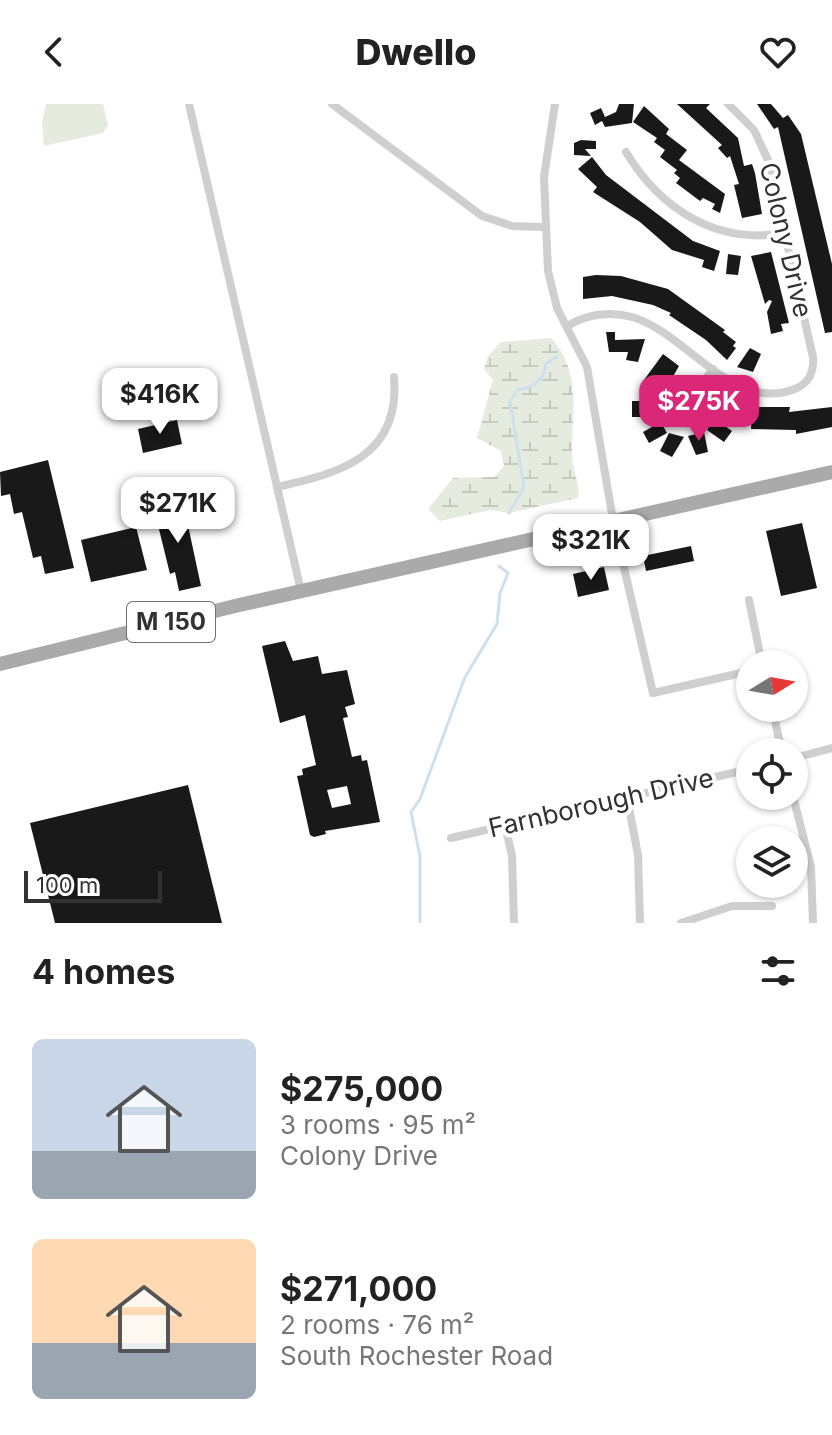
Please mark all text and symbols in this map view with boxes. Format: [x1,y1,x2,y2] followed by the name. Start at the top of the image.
[32,30,76,74] icon: back
[356,30,476,74] text: Dwello
[756,30,800,74] icon: heart
[754,159,819,320] street label: Colony Drive
[104,368,216,436] pin: $416K
[643,375,755,443] pin: $275K
[120,378,200,409] text: $416K
[657,385,741,416] text: $275K
[122,477,234,545] pin: $271K
[139,487,217,518] text: $271K
[535,514,647,582] pin: $321K
[551,524,631,555] text: $321K
[127,602,215,642] road number: M 150
[736,650,808,722] north arrow
[736,650,808,898] map controls
[736,738,808,810] button: locate
[485,762,716,843] street label: Farnborough Drive
[736,826,808,898] button: layers
[24,867,162,903] scale bar
[36,872,98,898] text: 100 m
[756,949,800,993] icon: filters
[32,951,175,992] text: 4 homes
[280,1068,443,1109] text: $275,000
[96,1071,192,1167] icon: home
[280,1109,476,1140] text: 3 rooms · 95 m²
[280,1140,438,1171] text: Colony Drive
[280,1268,437,1309] text: $271,000
[96,1271,192,1367] icon: home
[280,1309,474,1340] text: 2 rooms · 76 m²
[280,1340,553,1371] text: South Rochester Road

